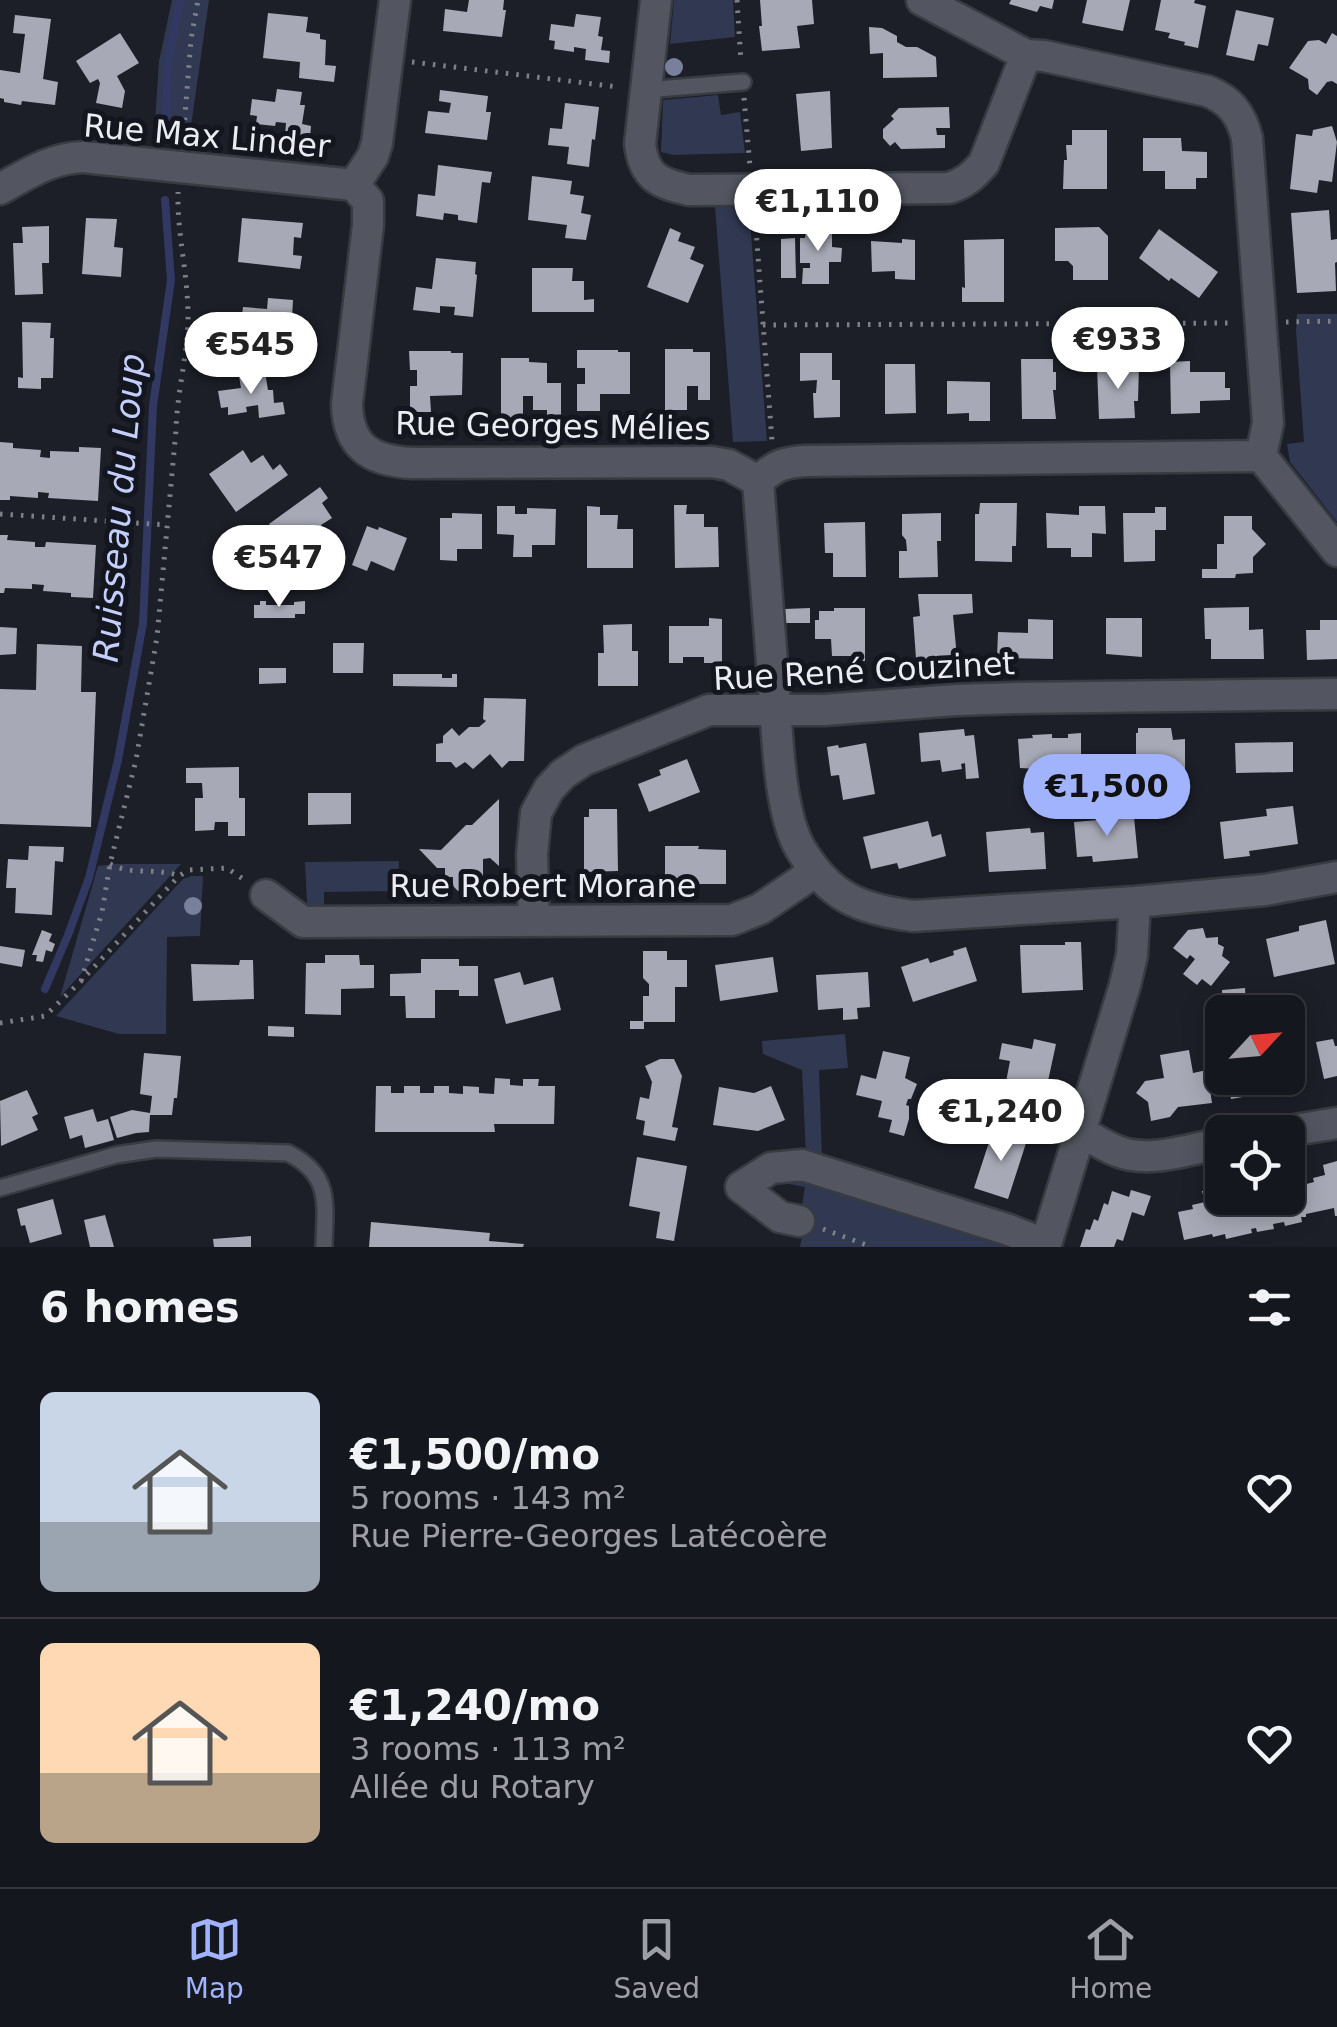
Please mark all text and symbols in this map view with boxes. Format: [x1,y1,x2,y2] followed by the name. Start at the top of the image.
[82,106,333,166] street label: Rue Max Linder
[737,169,899,254] pin: €1,110
[756,182,880,220] text: €1,110
[1059,307,1177,392] pin: €933
[192,312,310,397] pin: €545
[1073,320,1163,358] text: €933
[206,325,296,363] text: €545
[86,352,152,664] water label: Ruisseau du Loup
[395,404,711,448] street label: Rue Georges Mélies
[220,525,338,610] pin: €547
[234,538,324,576] text: €547
[712,644,1016,698] street label: Rue René Couzinet
[1026,754,1188,839] pin: €1,500
[1045,767,1169,805] text: €1,500
[389,867,697,905] street label: Rue Robert Morane
[1205,995,1305,1095] north arrow
[1205,995,1305,1215] map controls
[920,1079,1082,1164] pin: €1,240
[939,1092,1063,1130] text: €1,240
[1205,1115,1305,1215] button: locate
[1242,1280,1297,1335] icon: filters
[40,1283,240,1332] text: 6 homes
[350,1430,600,1479] text: €1,500/mo
[120,1432,240,1552] icon: home
[1242,1465,1297,1520] icon: heart
[350,1479,626,1517] text: 5 rooms · 143 m²
[350,1517,828,1555] text: Rue Pierre-Georges Latécoère
[350,1681,600,1730] text: €1,240/mo
[120,1683,240,1803] icon: home
[1242,1716,1297,1771] icon: heart
[350,1730,626,1768] text: 3 rooms · 113 m²
[350,1768,595,1806] text: Allée du Rotary
[185,1912,244,2005] tab: Map
[613,1912,700,2005] tab: Saved
[1070,1912,1152,2005] tab: Home

